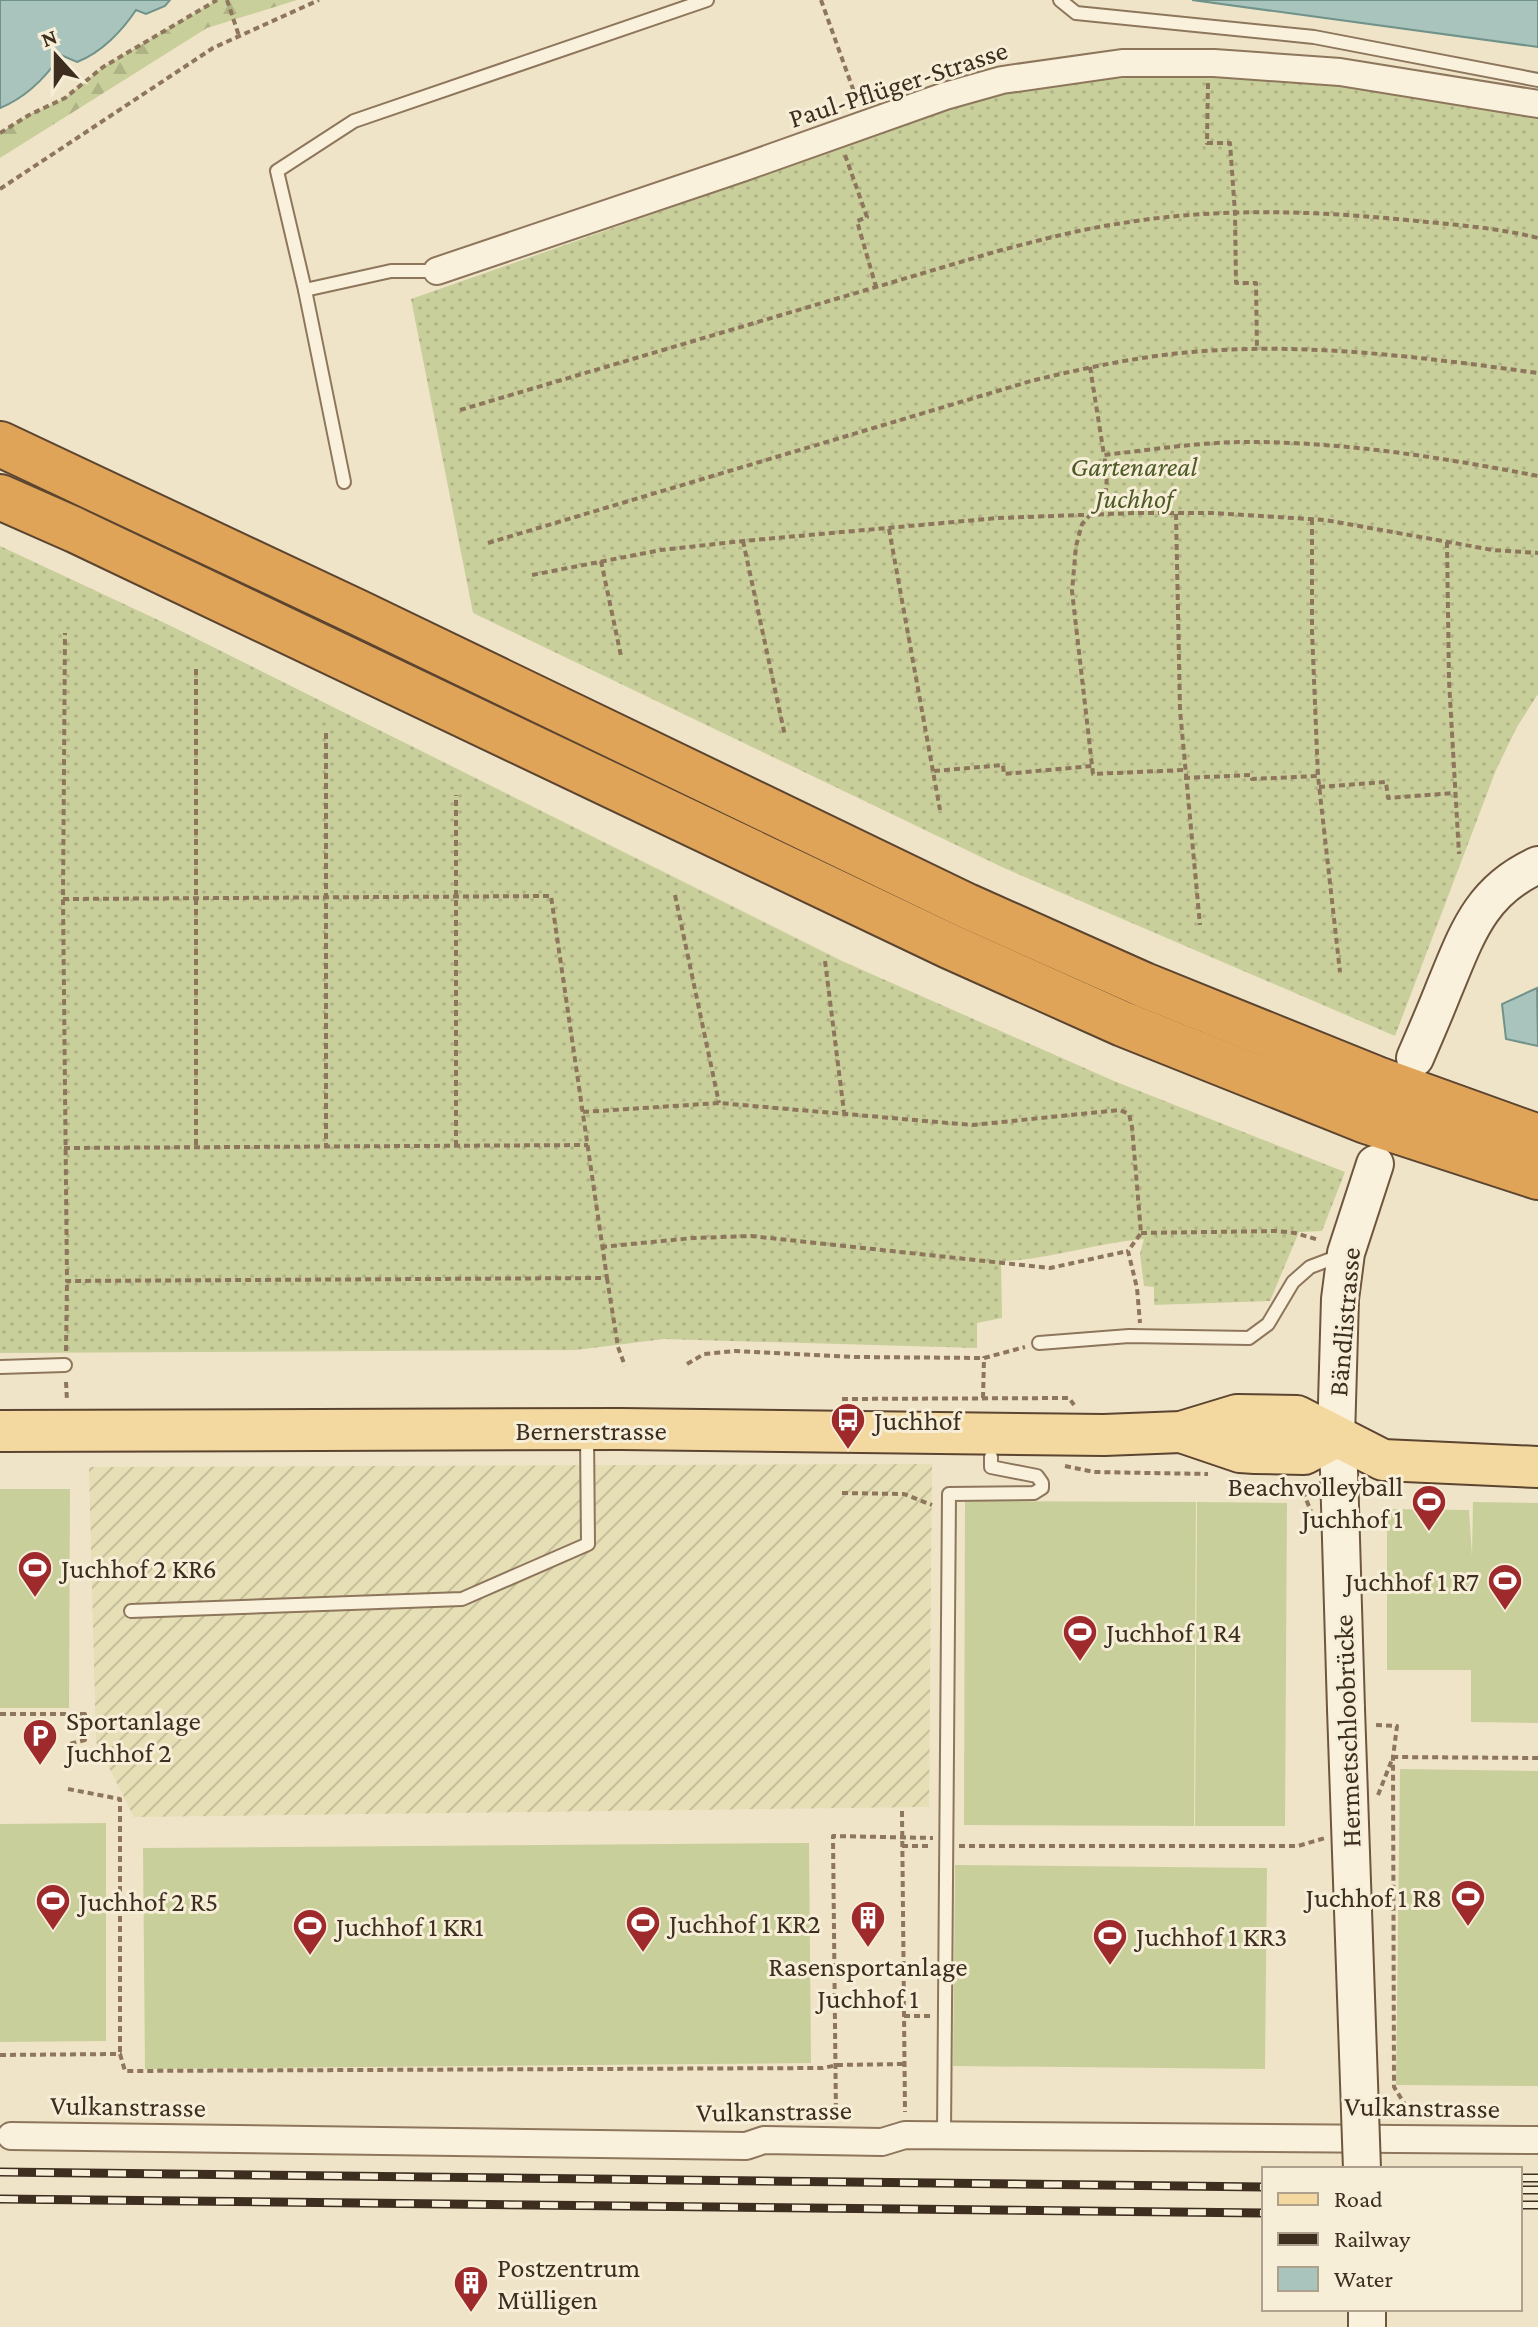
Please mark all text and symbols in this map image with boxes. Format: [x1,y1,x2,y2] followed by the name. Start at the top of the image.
[16,16,96,96] north arrow
[38,23,60,52] text: N
[785,34,1011,134] street label: Paul-Pflüger-Strasse
[1071,451,1199,514] park label: Gartenareal Juchhof
[1322,1246,1366,1398] street label: Bändlistrasse
[829,1401,867,1451] bus stop icon: Juchhof
[871,1405,963,1436] place label: Juchhof
[515,1415,667,1446] street label: Bernerstrasse
[1228,1471,1403,1534] place label: Beachvolleyball Juchhof 1
[1410,1483,1448,1533] sports icon: Beachvolleyball Juchhof 1
[16,1549,54,1599] sports icon: Juchhof 2 KR6
[58,1553,217,1584] place label: Juchhof 2 KR6
[1486,1562,1524,1612] sports icon: Juchhof 1 R7
[1342,1566,1479,1597] place label: Juchhof 1 R7
[1061,1613,1099,1663] sports icon: Juchhof 1 R4
[1327,1614,1367,1848] street label: Hermetschloobrücke
[1103,1617,1242,1648] place label: Juchhof 1 R4
[63,1705,201,1768] place label: Sportanlage Juchhof 2
[21,1717,59,1767] parking icon: Sportanlage Juchhof 2
[1449,1878,1487,1928] sports icon: Juchhof 1 R8
[34,1882,72,1932] sports icon: Juchhof 2 R5
[1302,1882,1442,1913] place label: Juchhof 1 R8
[76,1886,218,1917] place label: Juchhof 2 R5
[849,1899,887,1949] building icon: Rasensportanlage Juchhof 1
[624,1904,662,1954] sports icon: Juchhof 1 KR2
[291,1907,329,1957] sports icon: Juchhof 1 KR1
[666,1908,821,1939] place label: Juchhof 1 KR2
[333,1911,484,1942] place label: Juchhof 1 KR1
[1091,1917,1129,1967] sports icon: Juchhof 1 KR3
[1133,1921,1287,1952] place label: Juchhof 1 KR3
[768,1951,968,2014] place label: Rasensportanlage Juchhof 1
[50,2089,206,2123] street label: Vulkanstrasse
[1344,2090,1500,2124] street label: Vulkanstrasse
[696,2094,852,2128] street label: Vulkanstrasse
[1262,2167,1522,2311] legend
[1334,2185,1383,2212] text: Road
[1334,2225,1411,2252] text: Railway
[497,2252,640,2315] place label: Postzentrum Mülligen
[452,2264,490,2314] building icon: Postzentrum Mülligen
[1334,2265,1393,2292] text: Water

